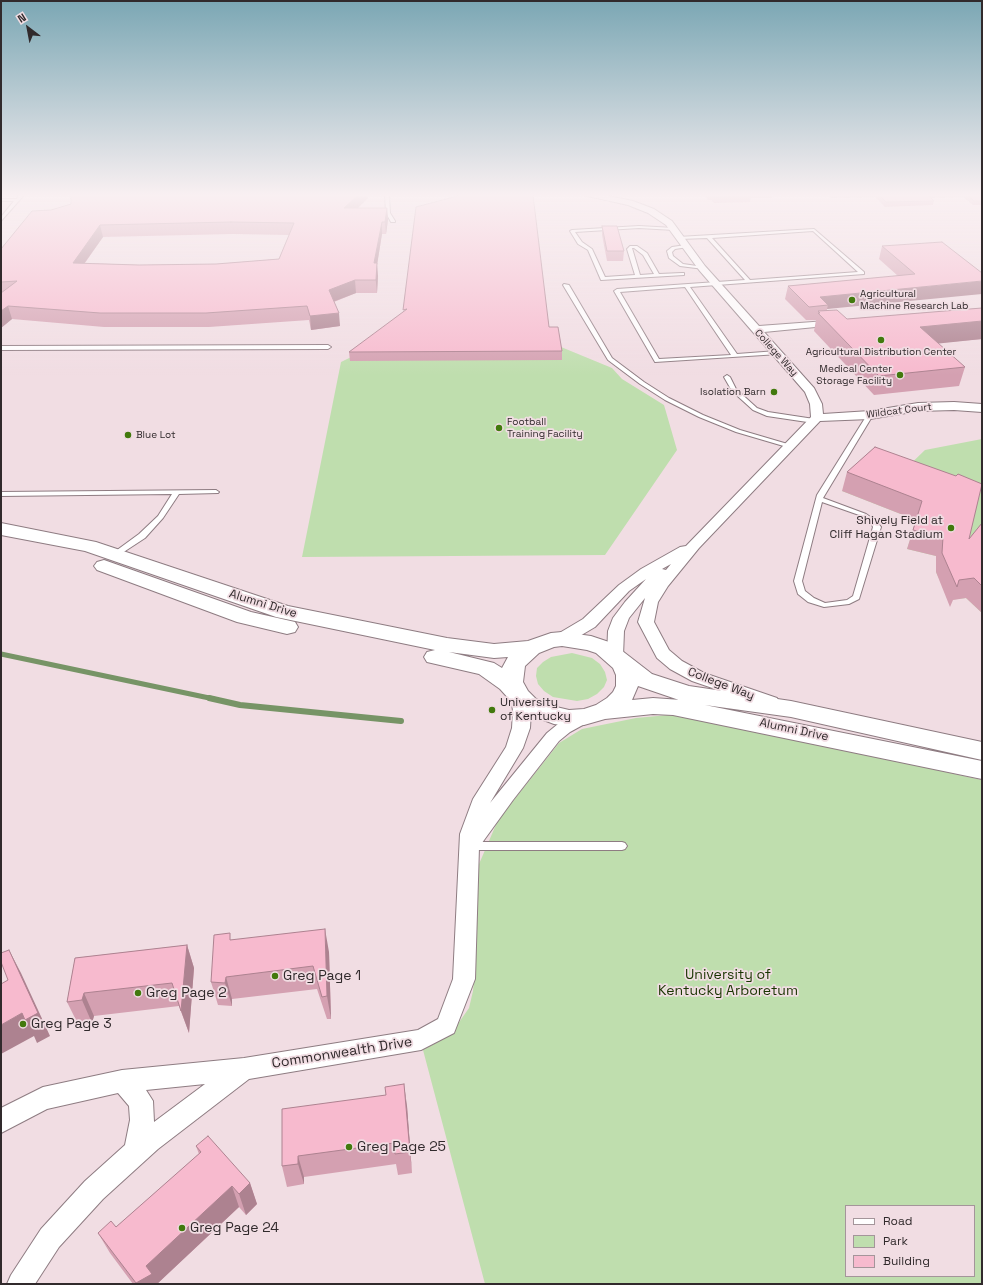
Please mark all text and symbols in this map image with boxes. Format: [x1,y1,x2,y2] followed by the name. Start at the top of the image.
[8,8,48,48] north arrow
[15,10,28,26] text: N
[860,288,969,312] place label: Agricultural Machine Research Lab
[847,295,857,305] marker: Agricultural Machine Research Lab
[752,327,800,379] street label: College Way
[876,335,886,345] marker: Agricultural Distribution Center
[806,346,956,358] place label: Agricultural Distribution Center
[816,363,892,386] place label: Medical Center Storage Facility
[895,370,905,380] marker: Medical Center Storage Facility
[700,386,766,398] place label: Isolation Barn
[769,387,779,397] marker: Isolation Barn
[866,401,932,421] street label: Wildcat Court
[507,416,583,440] place label: Football Training Facility
[494,423,504,433] marker: Football Training Facility
[136,429,176,441] place label: Blue Lot
[123,430,133,440] marker: Blue Lot
[830,514,943,542] place label: Shively Field at Cliff Hagan Stadium
[946,523,956,533] marker: Shively Field at Cliff Hagan Stadium
[227,587,299,621] street label: Alumni Drive
[686,665,756,703] street label: College Way
[500,696,571,724] place label: University of Kentucky
[487,705,497,715] marker: University of Kentucky
[758,716,830,744] street label: Alumni Drive
[658,967,798,1000] park label: University of Kentucky Arboretum
[283,968,361,984] place label: Greg Page 1
[270,971,280,981] marker: Greg Page 1
[146,985,227,1001] place label: Greg Page 2
[133,988,143,998] marker: Greg Page 2
[31,1016,112,1032] place label: Greg Page 3
[18,1019,28,1029] marker: Greg Page 3
[271,1034,413,1072] street label: Commonwealth Drive
[357,1139,446,1155] place label: Greg Page 25
[344,1142,354,1152] marker: Greg Page 25
[845,1205,975,1277] legend
[883,1213,912,1229] text: Road
[190,1220,279,1236] place label: Greg Page 24
[177,1223,187,1233] marker: Greg Page 24
[883,1233,908,1249] text: Park
[883,1253,930,1269] text: Building

